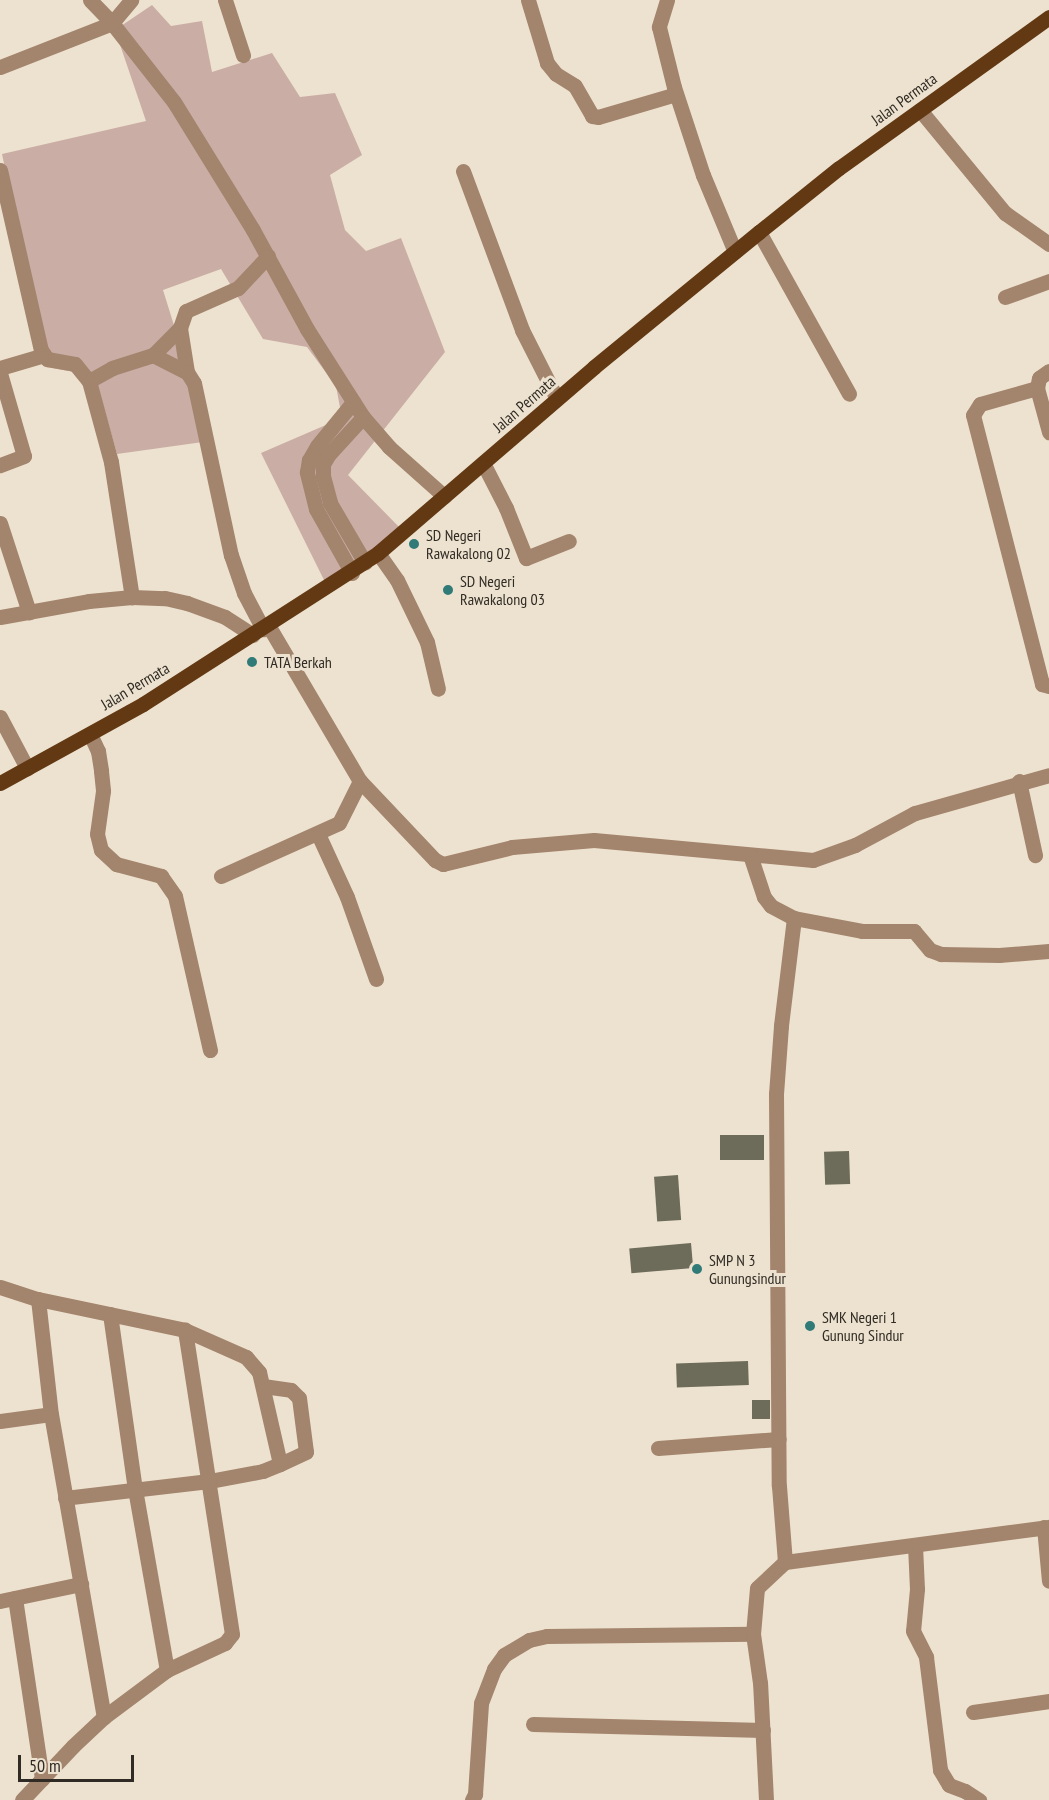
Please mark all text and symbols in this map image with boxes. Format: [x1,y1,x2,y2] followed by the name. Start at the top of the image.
[868,69,940,129] street label: Jalan Permata
[489,372,559,436] street label: Jalan Permata
[426,525,511,563] place label: SD Negeri Rawakalong 02
[407,537,421,551] marker: SD Negeri Rawakalong 02
[460,571,545,609] place label: SD Negeri Rawakalong 03
[441,583,455,597] marker: SD Negeri Rawakalong 03
[264,652,332,672] place label: TATA Berkah
[245,655,259,669] marker: TATA Berkah
[97,658,173,714] street label: Jalan Permata
[709,1250,786,1288] place label: SMP N 3 Gunungsindur
[690,1262,704,1276] marker: SMP N 3 Gunungsindur
[822,1307,904,1345] place label: SMK Negeri 1 Gunung Sindur
[803,1319,817,1333] marker: SMK Negeri 1 Gunung Sindur
[21,1743,136,1781] scale bar
[29,1754,61,1777] text: 50 m

